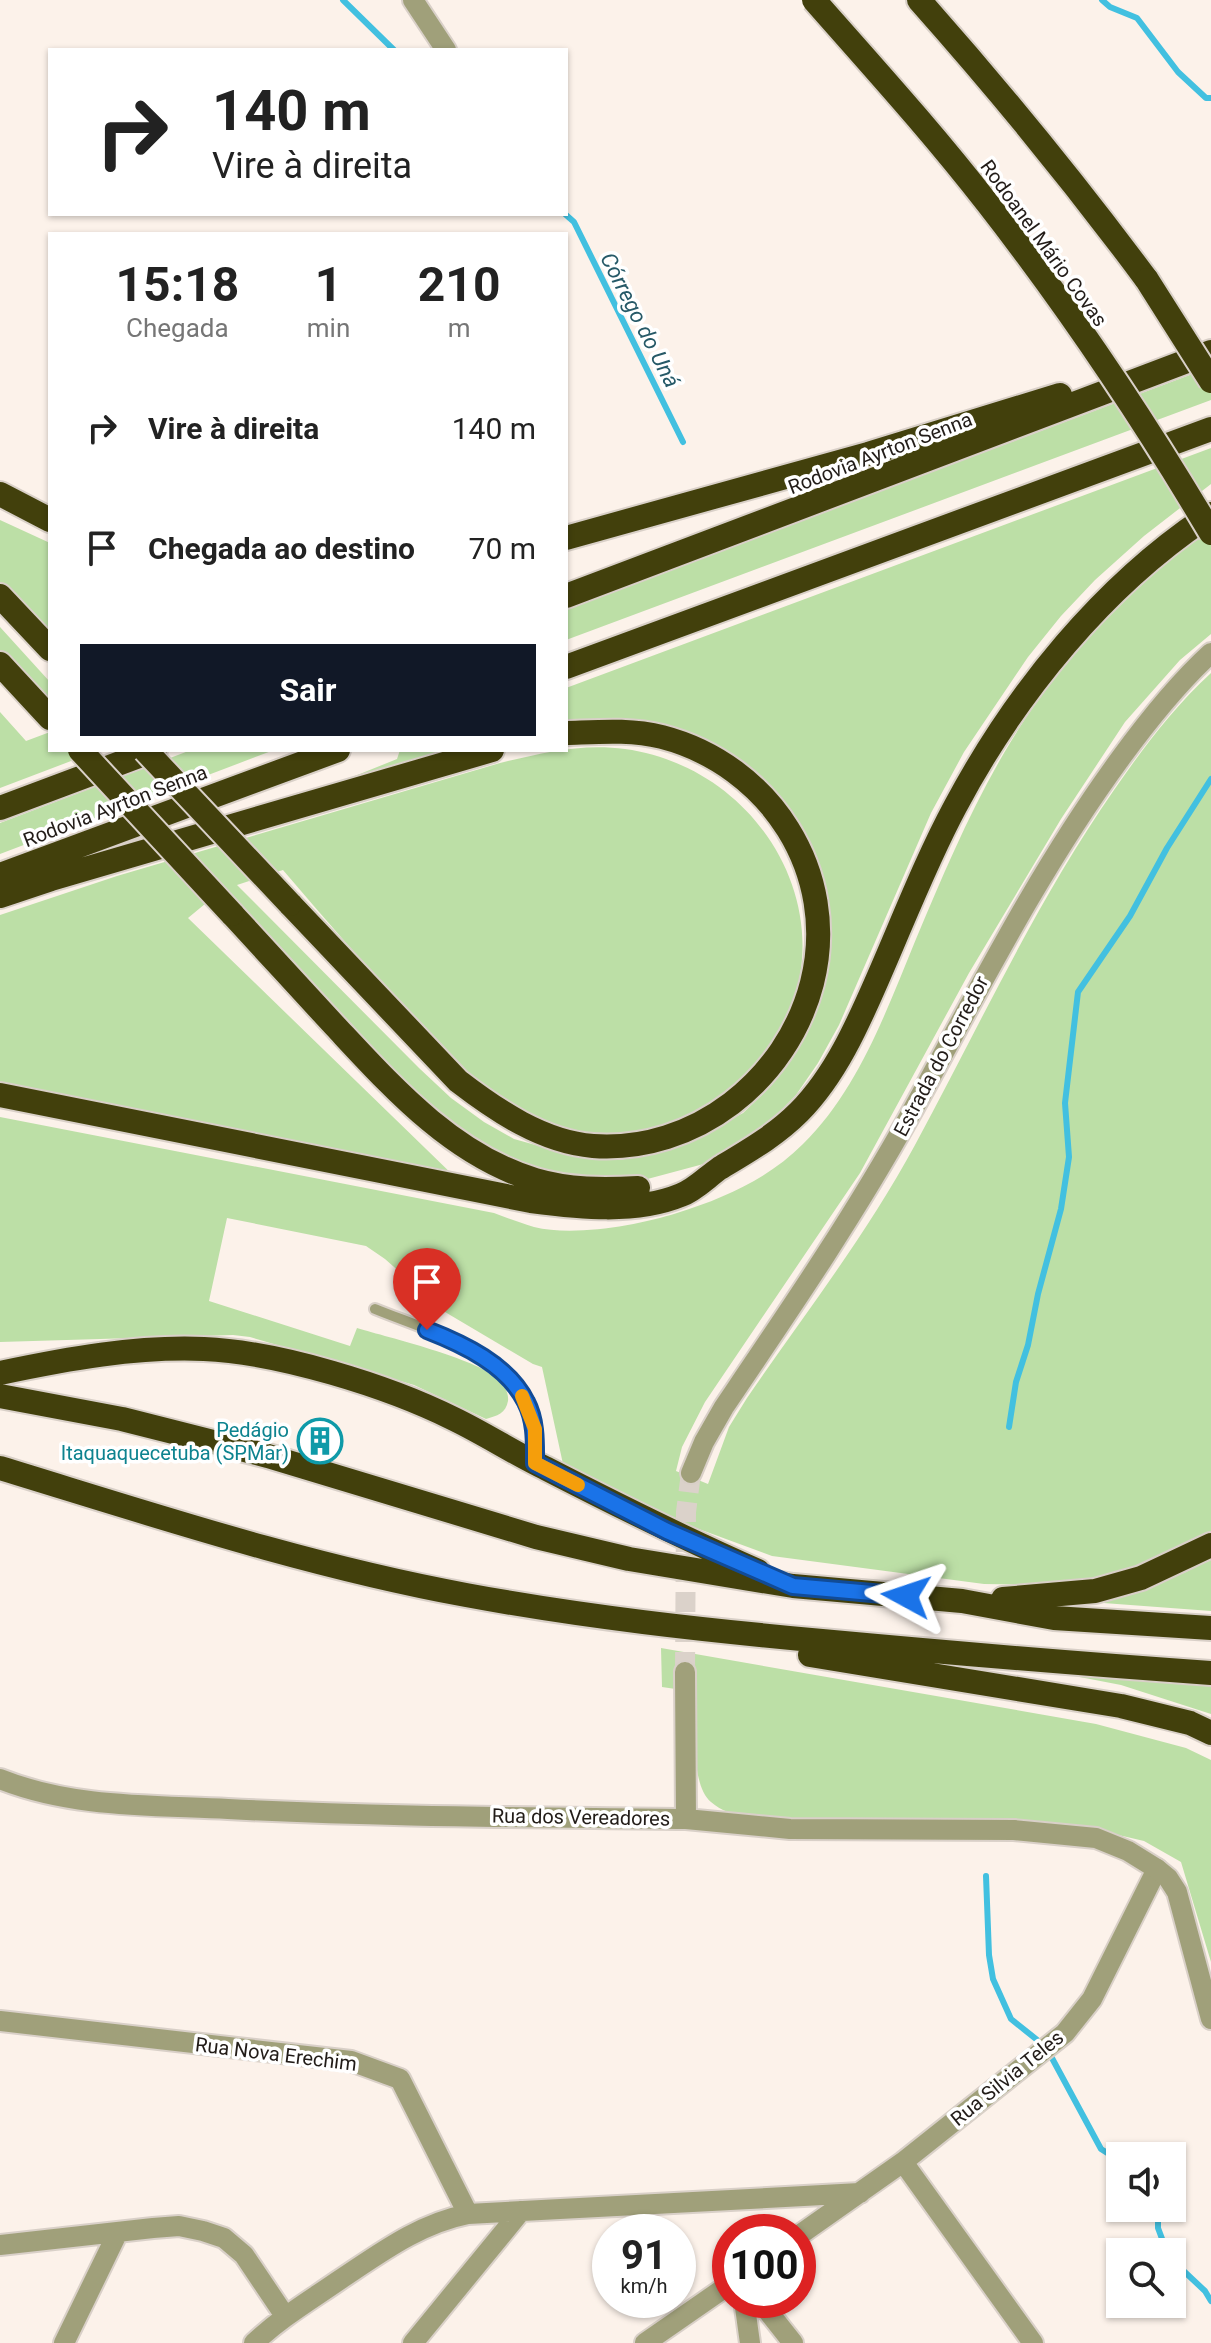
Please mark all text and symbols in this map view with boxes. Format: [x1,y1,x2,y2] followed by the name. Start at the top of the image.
[212,78,371,144] text: 140 m
[80,80,184,184] icon: right
[212,145,412,187] text: Vire à direita
[975,155,1113,331] street label: Rodoanel Mário Covas
[595,248,685,392] water label: Córrego do Uná
[116,256,239,313] text: 15:18
[315,256,342,313] text: 1
[418,256,500,313] text: 210
[126,313,229,343] text: Chegada
[307,313,350,343] text: min
[448,313,471,343] text: m
[80,406,124,450] icon: right
[785,407,975,499] street label: Rodovia Ayrton Senna
[148,411,319,446] text: Vire à direita
[452,411,536,446] text: 140 m
[80,526,124,570] icon: arrive
[148,531,415,566] text: Chegada ao destino
[469,531,536,566] text: 70 m
[80,644,536,736] button: Sair
[20,760,210,852] street label: Rodovia Ayrton Senna
[889,972,994,1140] street label: Estrada do Corredor
[393,1248,461,1330] pin
[405,1260,449,1304] icon: arrive
[296,1417,344,1465] building icon: Pedágio Itaquaquecetuba (SPMar)
[61,1418,289,1465] place label: Pedágio Itaquaquecetuba (SPMar)
[864,1554,948,1638] position arrow
[492,1803,670,1831] street label: Rua dos Vereadores
[946,2025,1068,2131] street label: Rua Silvia Teles
[194,2032,358,2076] street label: Rua Nova Erechim
[1106,2142,1186,2318] map controls
[1106,2142,1186,2222] button: sound
[712,2214,816,2318] speed limit sign: 100
[621,2232,667,2279] text: 91
[1106,2238,1186,2318] button: search
[621,2274,667,2298] text: km/h

